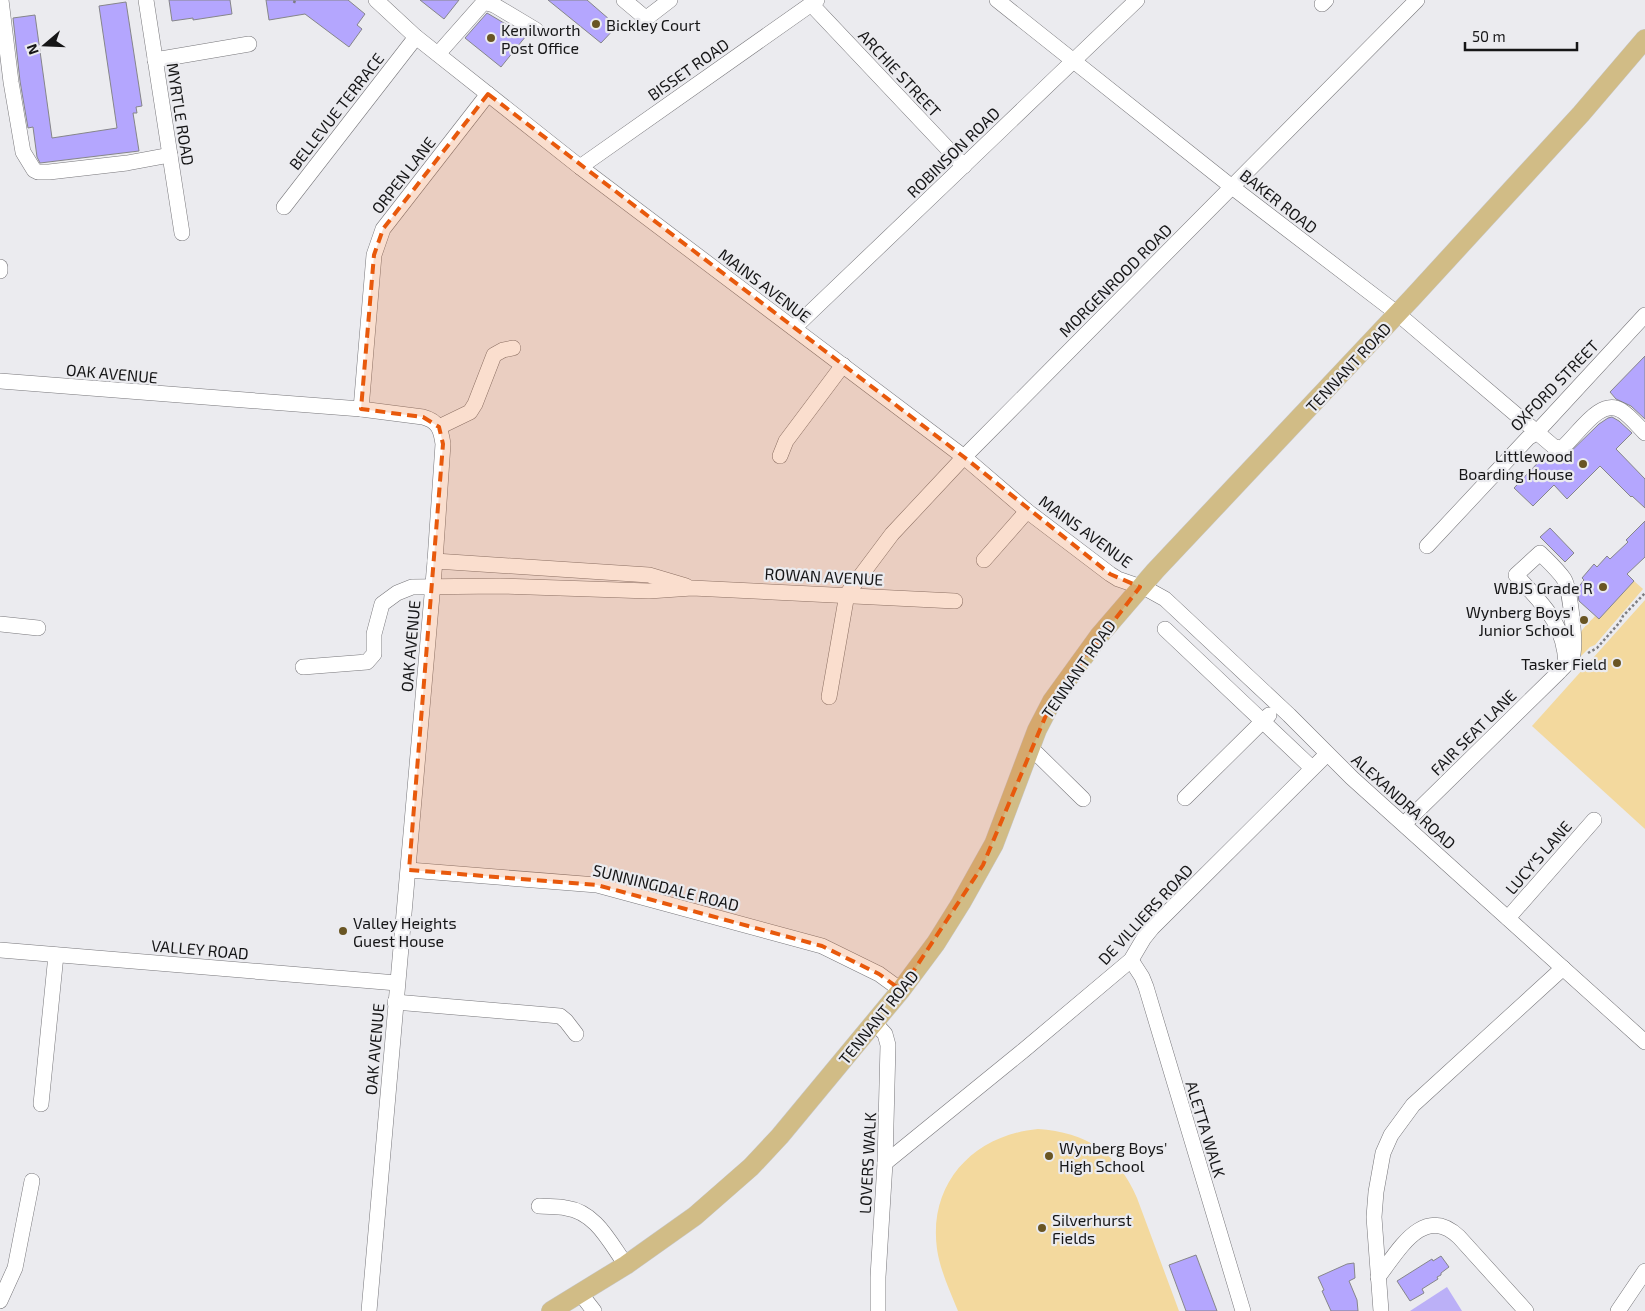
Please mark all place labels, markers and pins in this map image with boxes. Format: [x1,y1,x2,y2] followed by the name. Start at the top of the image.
[606,15,701,34] place label: Bickley Court
[590,18,602,30] marker: Bickley Court
[501,20,581,57] place label: Kenilworth Post Office
[485,32,497,44] marker: Kenilworth Post Office
[1458,446,1573,483] place label: Littlewood Boarding House
[1577,458,1589,470] marker: Littlewood Boarding House
[1494,578,1593,597] place label: WBJS Grade R
[1597,581,1609,593] marker: WBJS Grade R
[1466,602,1574,639] place label: Wynberg Boys' Junior School
[1578,614,1590,626] marker: Wynberg Boys' Junior School
[1521,654,1607,673] place label: Tasker Field
[1611,657,1623,669] marker: Tasker Field
[353,913,457,950] place label: Valley Heights Guest House
[337,925,349,937] marker: Valley Heights Guest House
[1059,1138,1167,1175] place label: Wynberg Boys' High School
[1043,1150,1055,1162] marker: Wynberg Boys' High School
[1052,1210,1132,1247] place label: Silverhurst Fields
[1036,1222,1048,1234] marker: Silverhurst Fields

